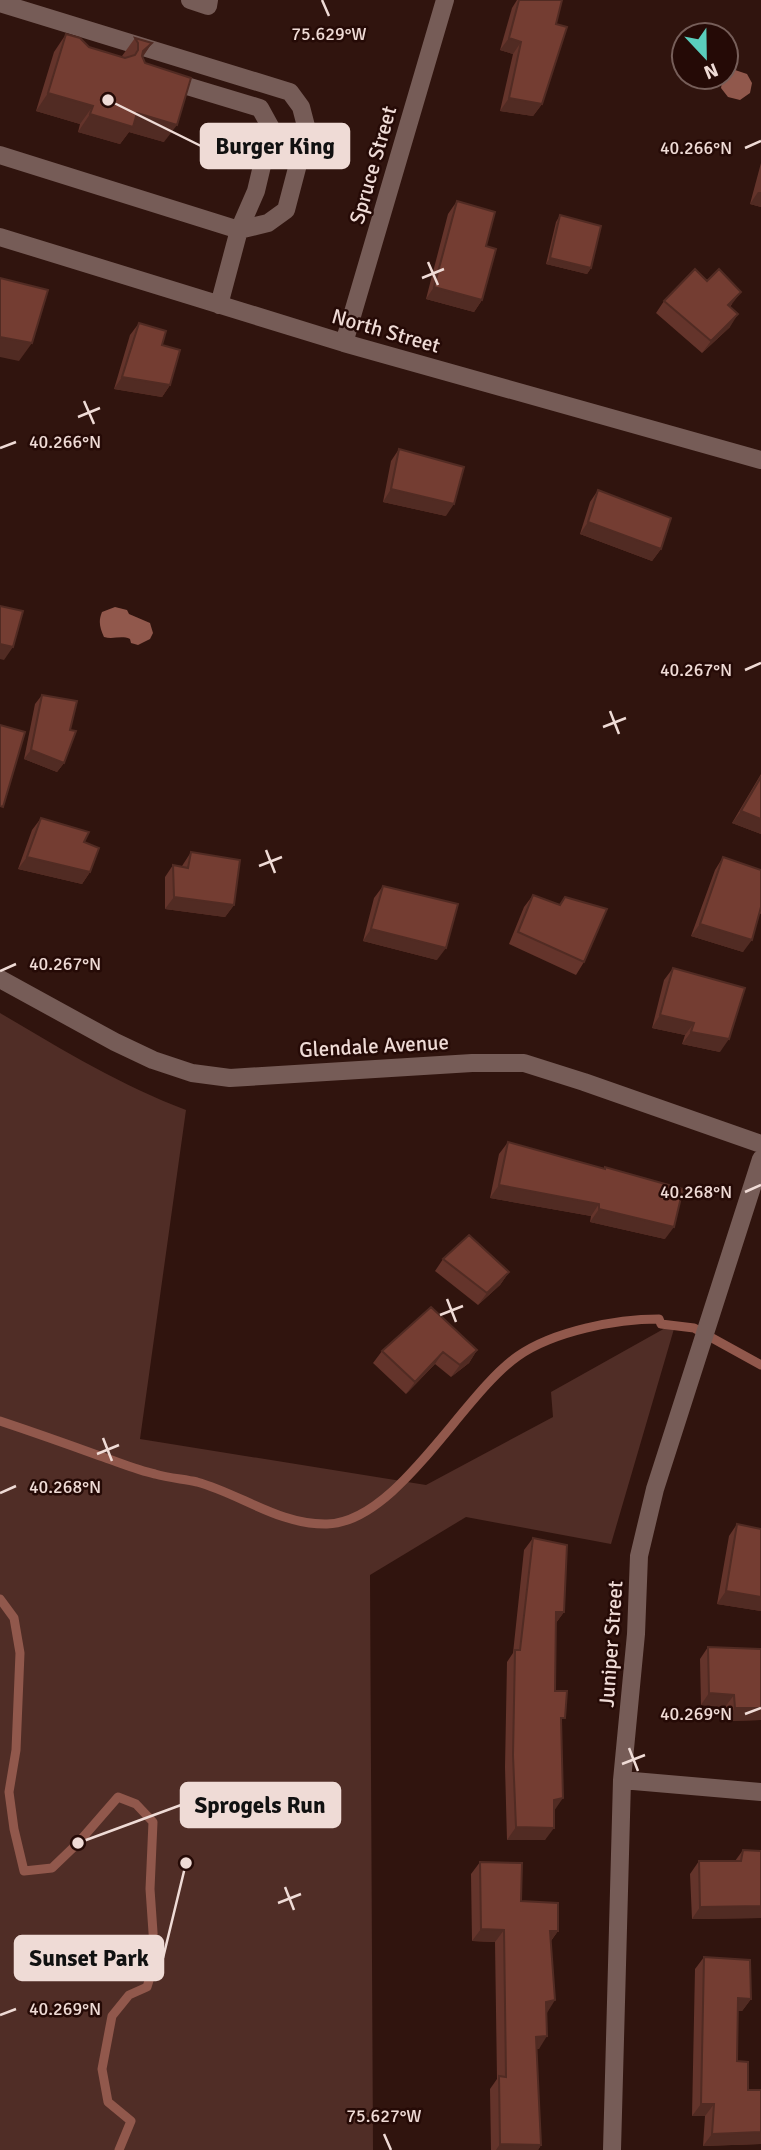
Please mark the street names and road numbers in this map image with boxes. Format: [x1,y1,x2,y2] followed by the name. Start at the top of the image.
[344,103,402,227] street label: Spruce Street
[329,303,443,359] street label: North Street
[298,1029,450,1063] street label: Glendale Avenue
[594,1580,628,1708] street label: Juniper Street

